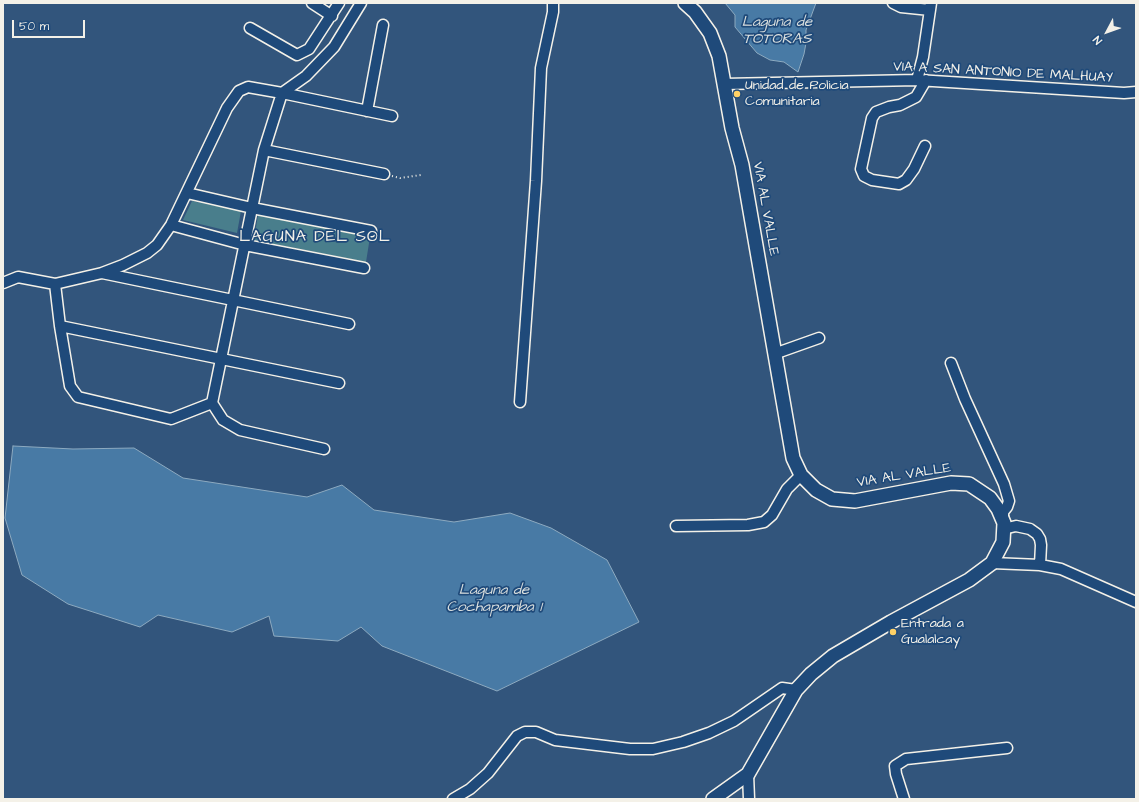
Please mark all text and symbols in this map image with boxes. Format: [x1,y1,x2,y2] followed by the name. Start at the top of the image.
[14,12,87,38] scale bar
[1087,12,1127,52] north arrow
[742,14,812,49] water label: Laguna de TOTORAS
[19,18,49,35] text: 50 m
[1090,33,1105,48] text: N
[893,59,1113,87] street label: VIA A SAN ANTONIO DE MALHUAY
[745,78,849,110] place label: Unidad de Policia Comunitaria
[732,89,742,99] marker: Unidad de Policia Comunitaria
[748,161,782,257] street label: VIA AL VALLE
[239,228,391,248] district label: LAGUNA DEL SOL
[856,460,952,492] street label: VIA AL VALLE
[446,582,542,617] water label: Laguna de Cochapamba 1
[901,616,964,648] place label: Entrada a Gualalcay
[888,627,898,637] marker: Entrada a Gualalcay

